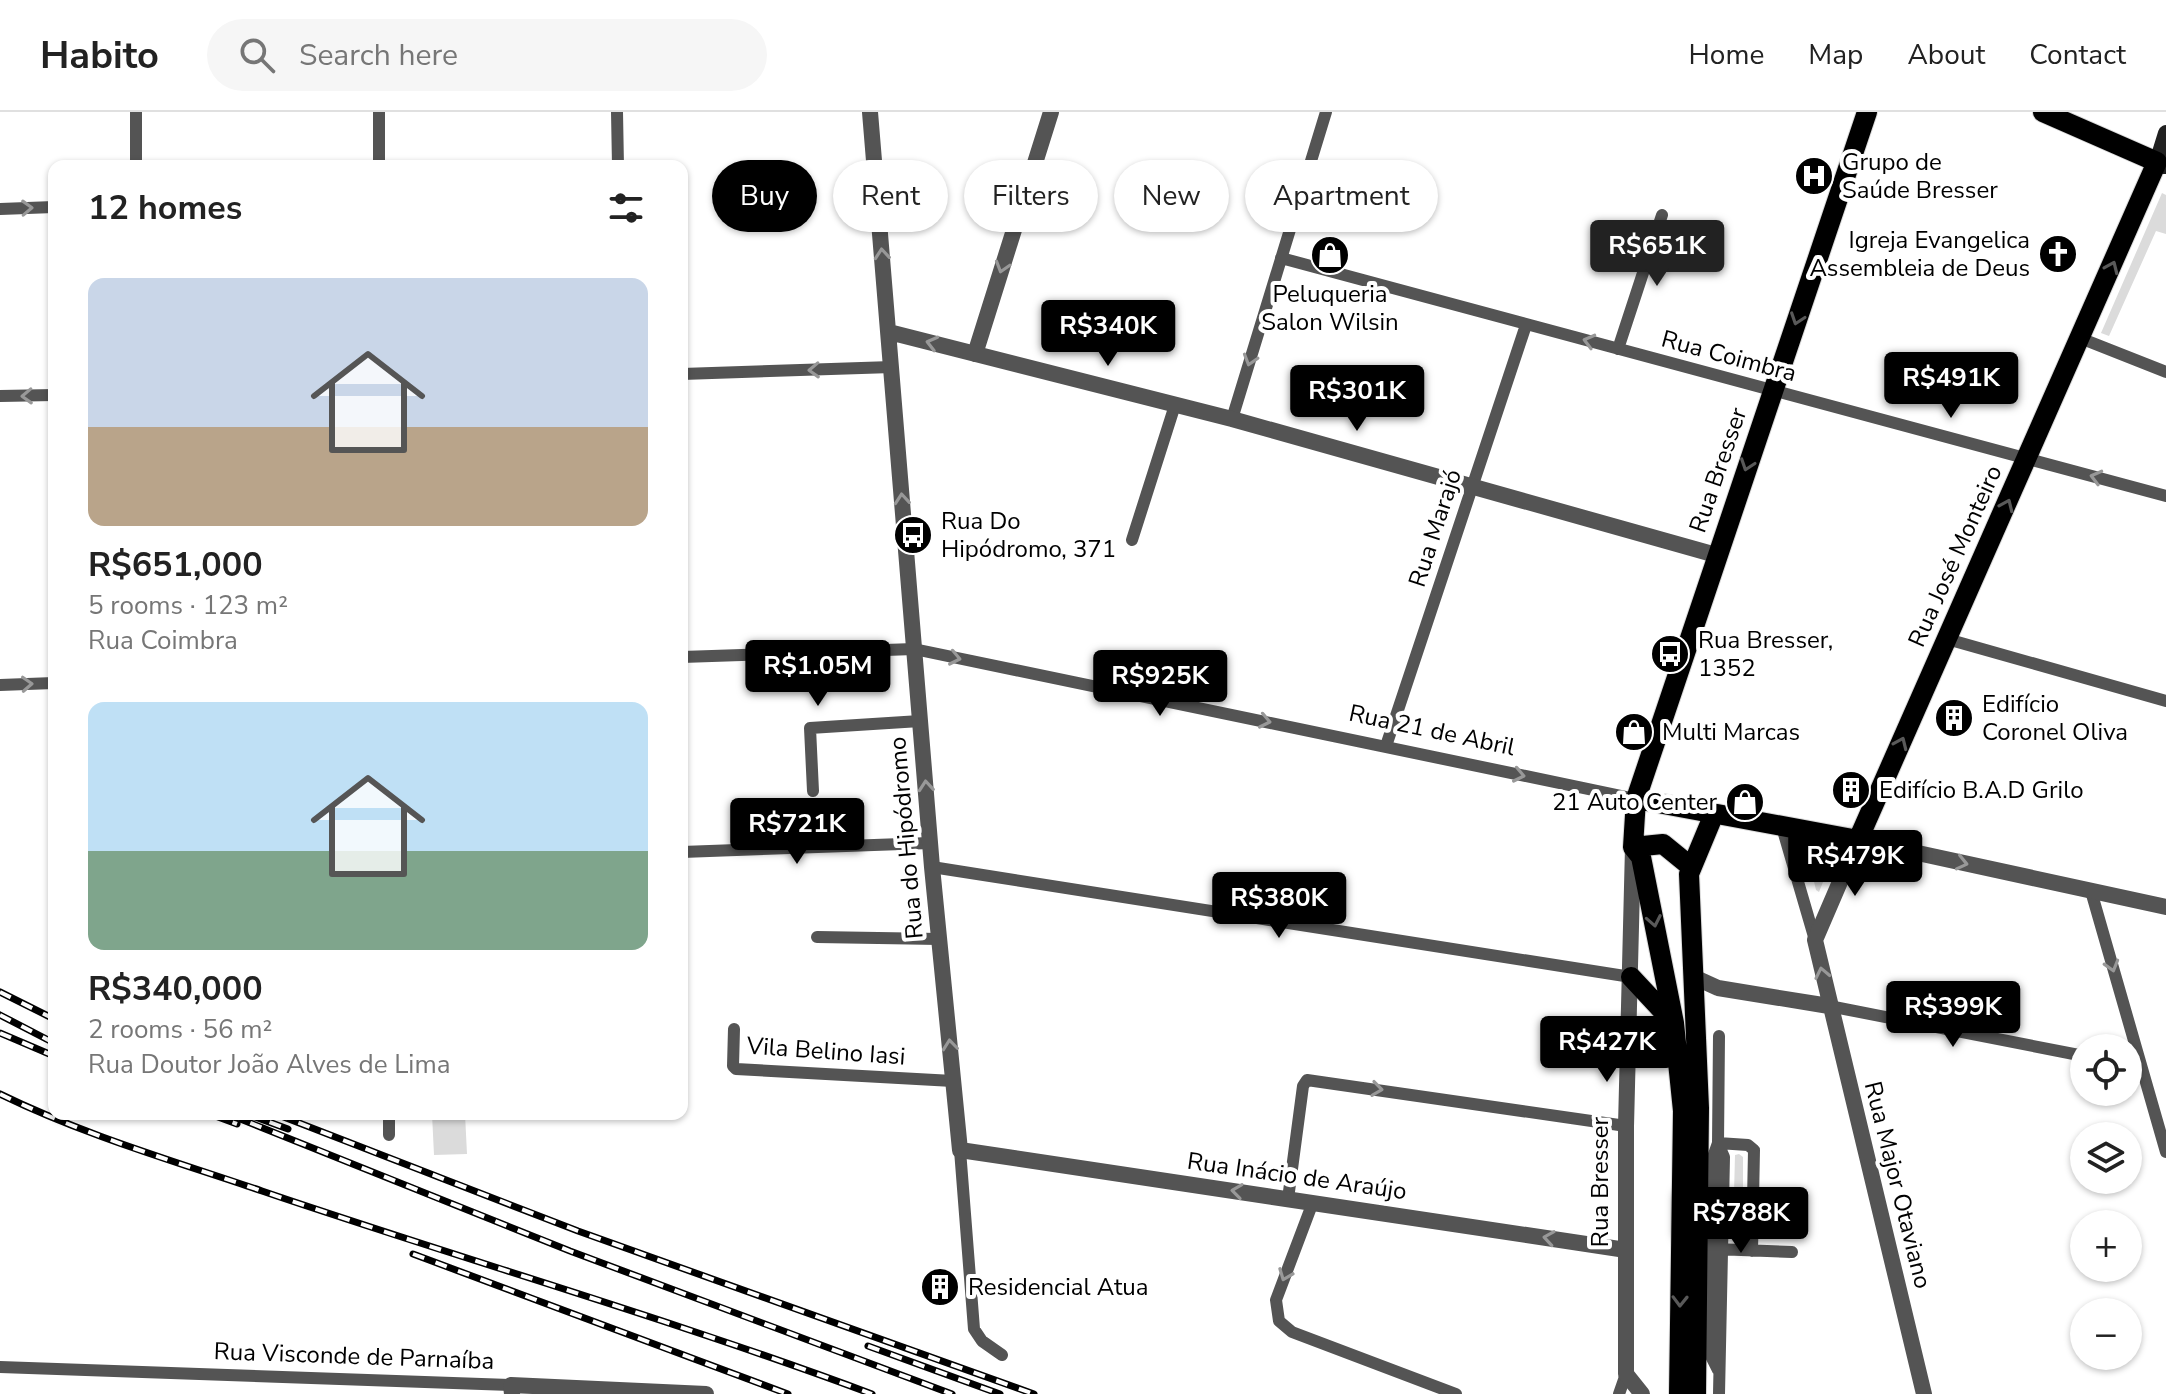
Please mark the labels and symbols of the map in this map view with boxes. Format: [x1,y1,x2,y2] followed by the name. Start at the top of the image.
[1842,146,1998,206] place label: Grupo de Saúde Bresser
[1793,155,1835,197] hospital icon: Grupo de Saúde Bresser
[21,199,34,217] one-way arrow
[1592,220,1722,288] pin: R$651K
[1810,224,2030,284] place label: Igreja Evangelica Assembleia de Deus
[2037,233,2079,275] church icon: Igreja Evangelica Assembleia de Deus
[1309,234,1351,276] shop icon: Peluqueria Salon Wilsin
[874,247,891,260] one-way arrow
[996,259,1012,273] one-way arrow
[2102,261,2118,275] one-way arrow
[1261,278,1399,338] place label: Peluqueria Salon Wilsin
[1043,300,1173,368] pin: R$340K
[1791,311,1807,325] one-way arrow
[1658,323,1800,389] street label: Rua Coimbra
[1583,334,1597,351] one-way arrow
[926,335,939,352] one-way arrow
[1243,352,1259,366] one-way arrow
[1886,352,2016,420] pin: R$491K
[807,361,820,378] one-way arrow
[1292,365,1422,433] pin: R$301K
[20,387,33,404] one-way arrow
[1682,403,1754,537] street label: Rua Bresser
[1741,457,1757,471] one-way arrow
[1901,460,2009,652] street label: Rua José Monteiro
[1401,465,1469,591] street label: Rua Marajó
[2090,470,2104,487] one-way arrow
[894,492,911,505] one-way arrow
[1997,499,2013,513] one-way arrow
[941,505,1116,565] place label: Rua Do Hipódromo, 371
[892,514,934,556] bus stop icon: Rua Do Hipódromo, 371
[1698,624,1833,684] place label: Rua Bresser, 1352
[1649,633,1691,675] bus stop icon: Rua Bresser, 1352
[744,640,892,708] pin: R$1.05M
[948,649,961,666] one-way arrow
[1095,650,1225,718] pin: R$925K
[21,676,34,693] one-way arrow
[1982,688,2128,748] place label: Edifício Coronel Oliva
[1346,697,1518,763] street label: Rua 21 de Abril
[1933,697,1975,739] building icon: Edifício Coronel Oliva
[1613,711,1655,753] shop icon: Multi Marcas
[1258,712,1271,729] one-way arrow
[1662,716,1800,748] place label: Multi Marcas
[881,736,931,940] street label: Rua do Hipódromo
[1892,736,1908,751] one-way arrow
[1512,765,1526,782] one-way arrow
[1830,769,1872,811] building icon: Edifício B.A.D Grilo
[1879,774,2084,806] place label: Edifício B.A.D Grilo
[917,779,934,792] one-way arrow
[1724,781,1766,823] shop icon: 21 Auto Center
[1552,786,1717,818] place label: 21 Auto Center
[732,798,862,866] pin: R$721K
[1790,830,1920,898] pin: R$479K
[1954,854,1968,871] one-way arrow
[1214,872,1344,940] pin: R$380K
[1644,914,1661,928] one-way arrow
[2103,958,2120,972] one-way arrow
[1814,967,1831,980] one-way arrow
[1888,981,2018,1049] pin: R$399K
[1542,1016,1672,1084] pin: R$427K
[745,1029,906,1073] street label: Vila Belino Iasi
[941,1038,958,1051] one-way arrow
[1857,1078,1939,1292] street label: Rua Major Otaviano
[1370,1080,1384,1097] one-way arrow
[1584,1116,1616,1247] street label: Rua Bresser
[1185,1145,1409,1207] street label: Rua Inácio de Araújo
[1230,1183,1243,1200] one-way arrow
[1676,1187,1806,1255] pin: R$788K
[1542,1230,1556,1247] one-way arrow
[919,1266,961,1308] building icon: Residencial Atua
[1278,1268,1295,1282] one-way arrow
[968,1271,1149,1303] place label: Residencial Atua
[1671,1295,1689,1308] one-way arrow
[213,1335,495,1377] street label: Rua Visconde de Parnaíba

